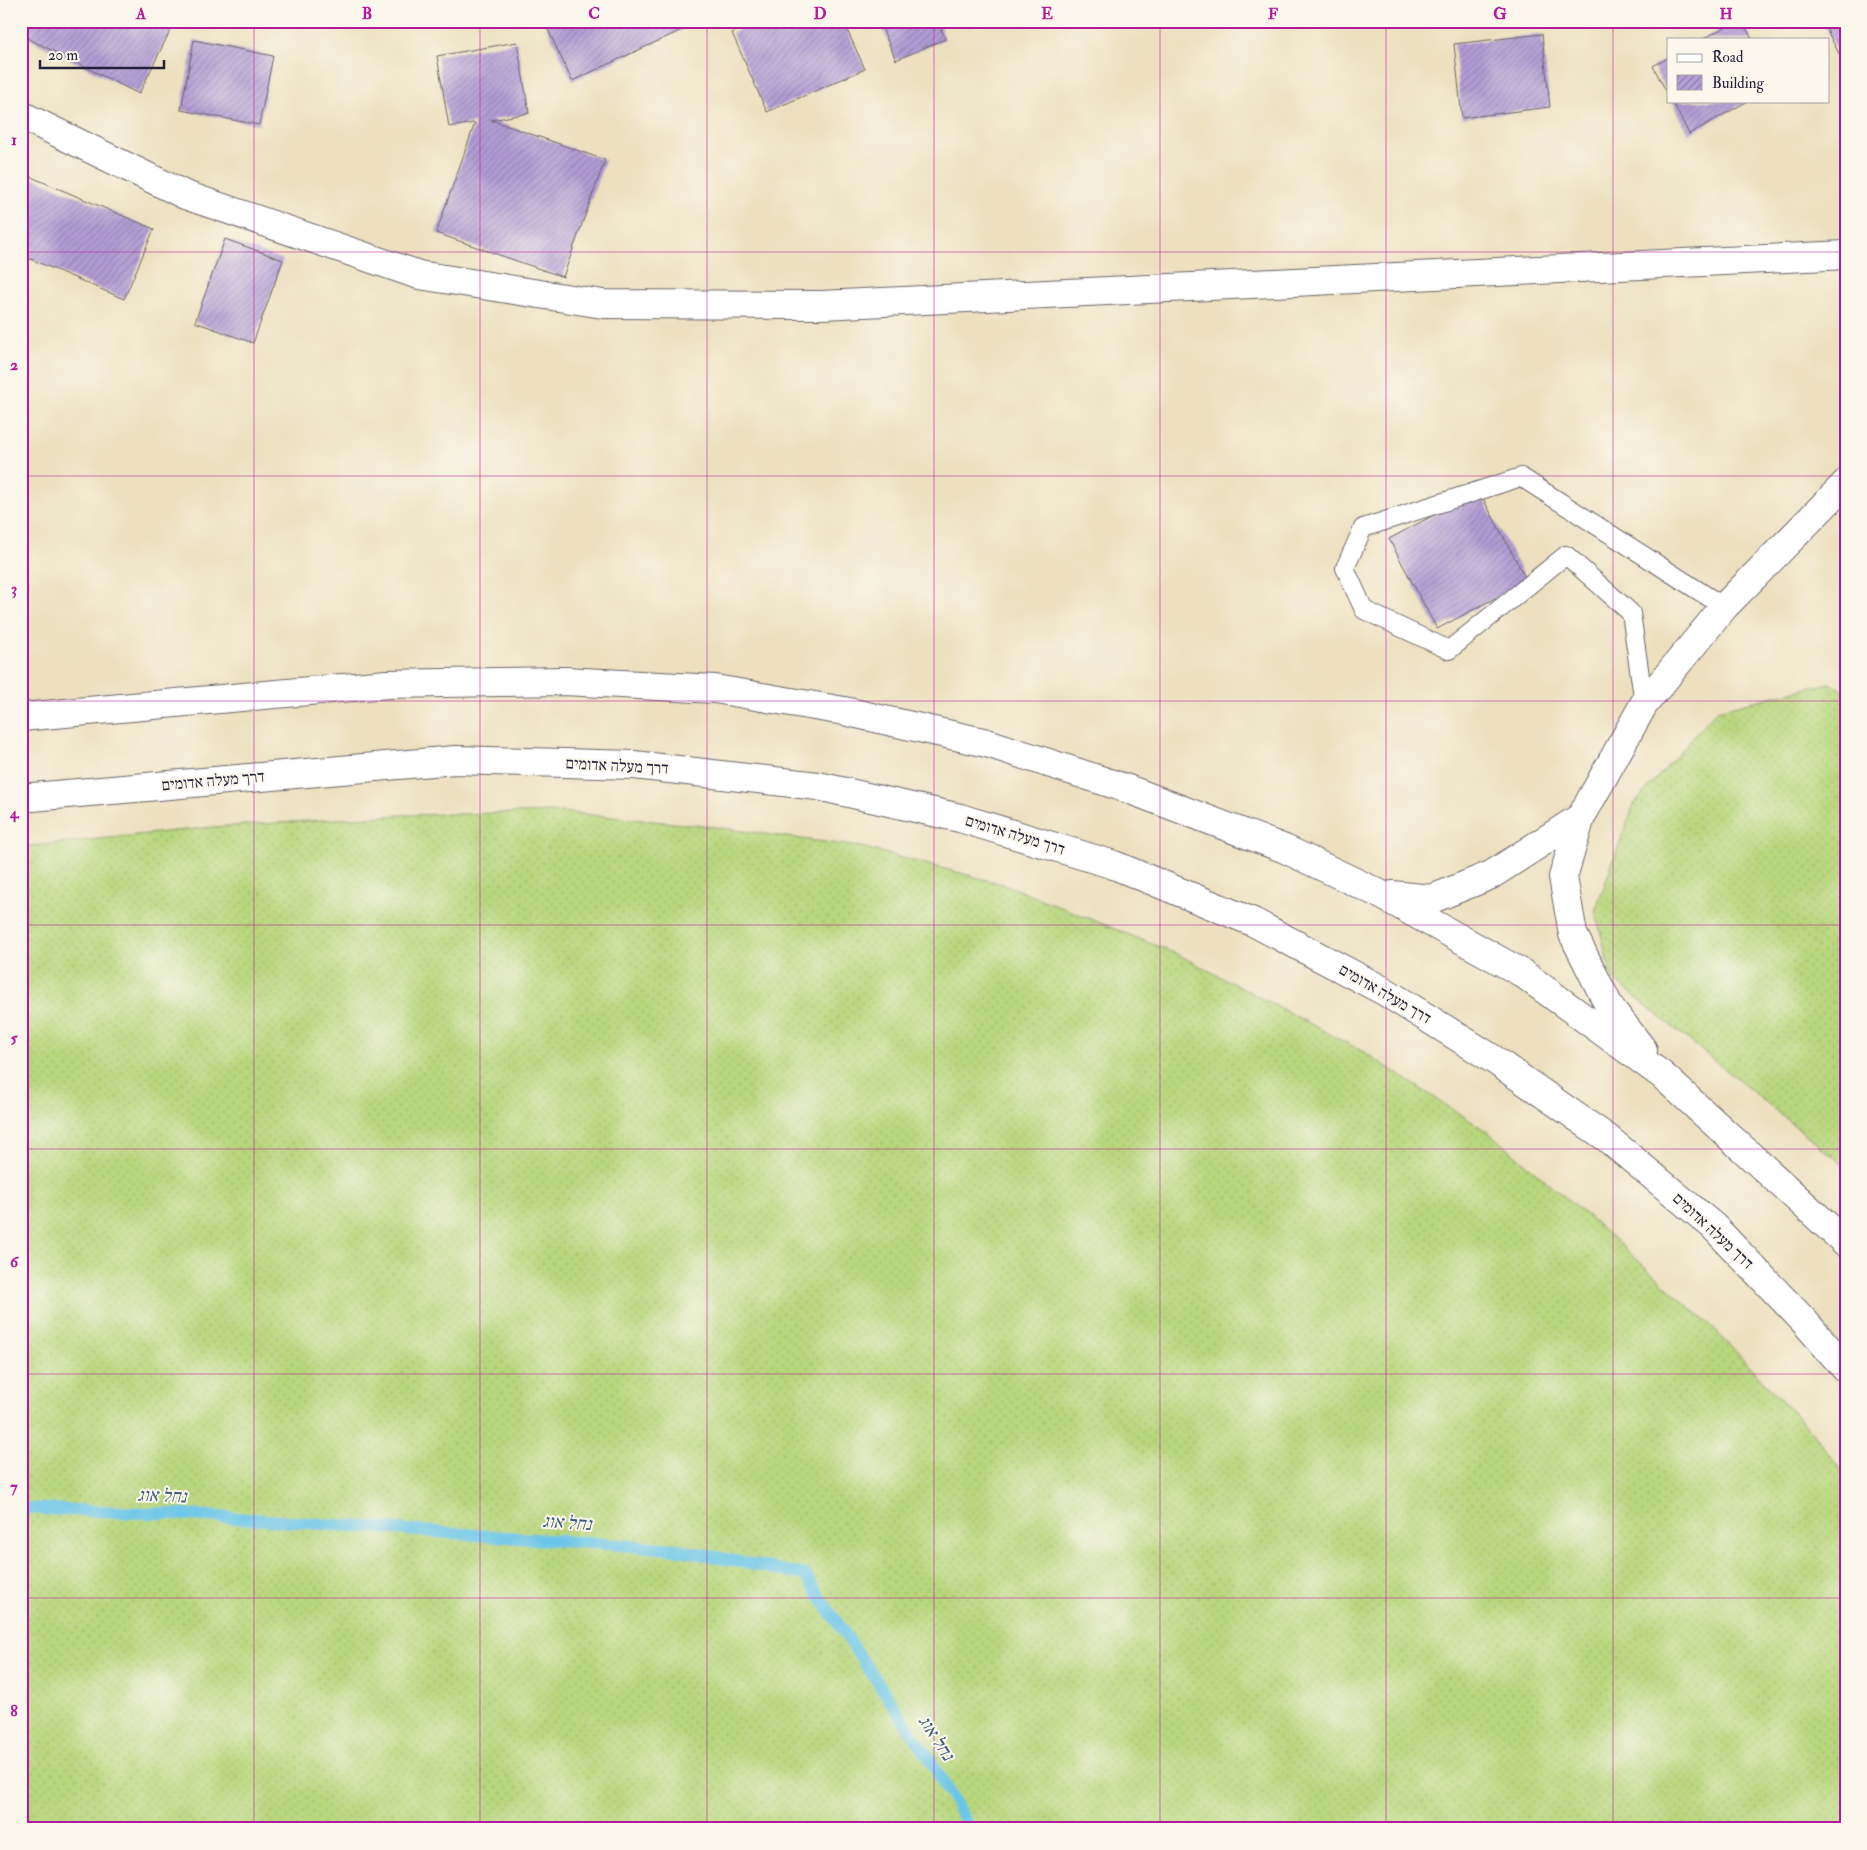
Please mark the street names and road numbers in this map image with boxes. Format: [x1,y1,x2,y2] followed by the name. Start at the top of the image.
[565,753,669,779] street label: דרך מעלה אדומים
[161,767,265,795] street label: דרך מעלה אדומים
[963,810,1067,860] street label: דרך מעלה אדומים
[1335,960,1435,1028] street label: דרך מעלה אדומים
[1668,1188,1758,1274] street label: דרך מעלה אדומים

